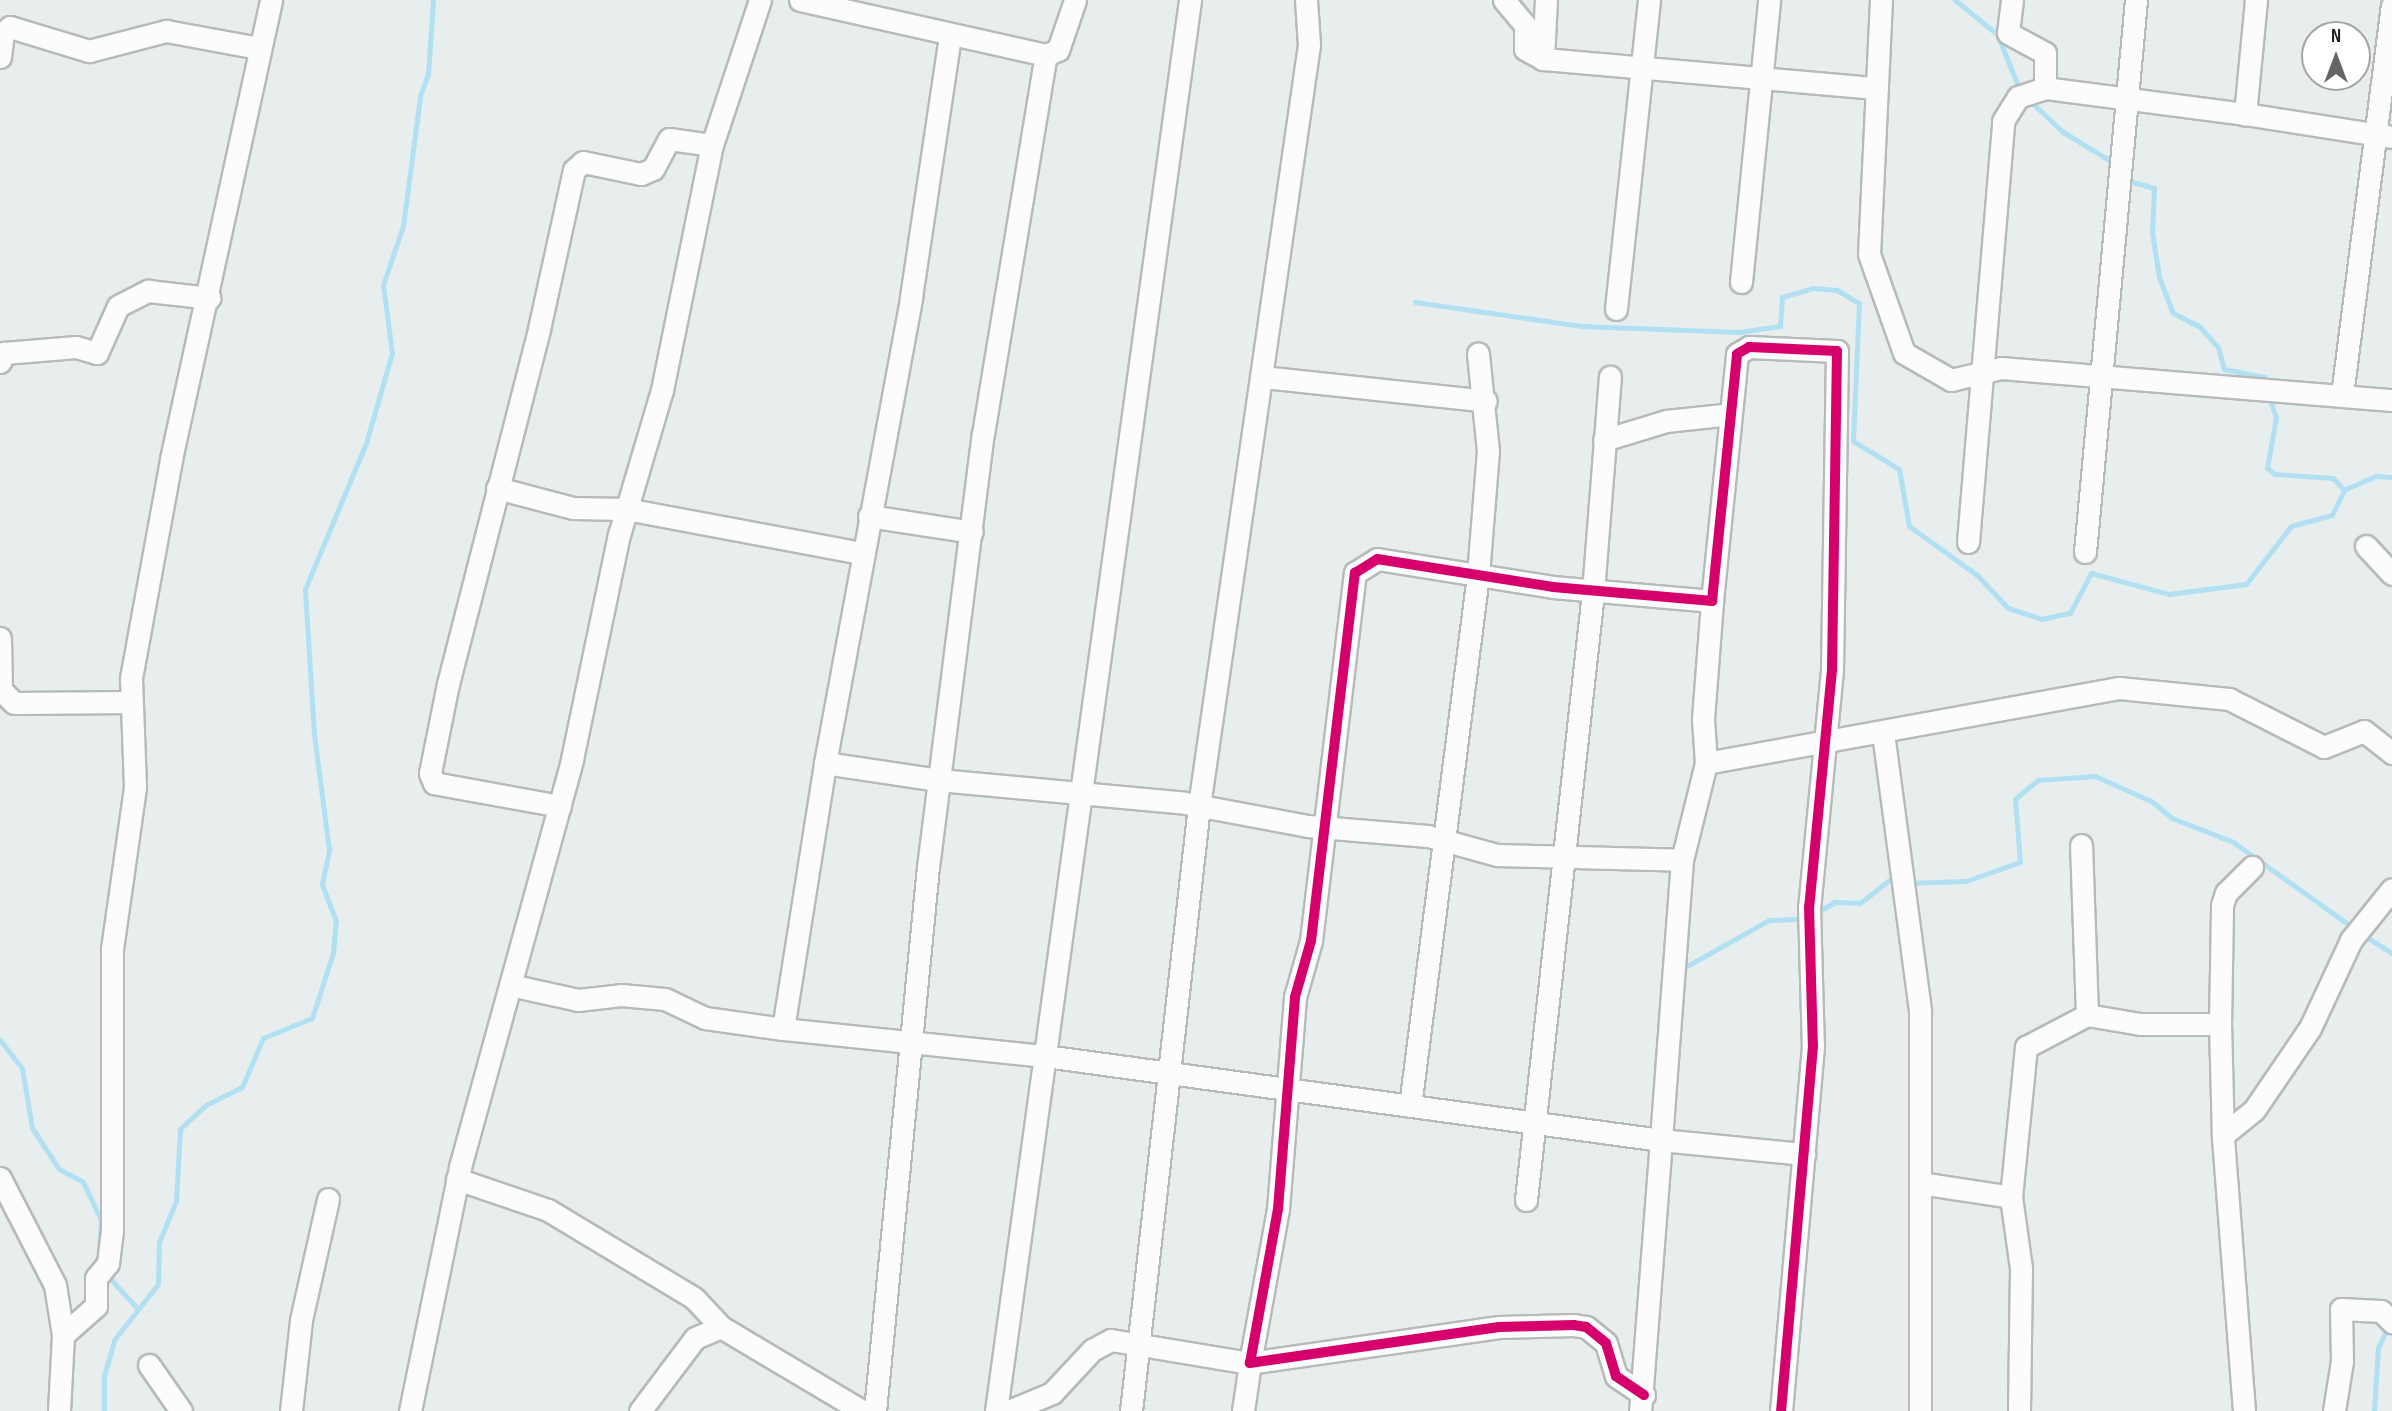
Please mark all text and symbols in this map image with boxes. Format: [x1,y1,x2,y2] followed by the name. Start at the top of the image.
[2301,21,2371,91] north arrow
[2331,25,2341,48] text: N

